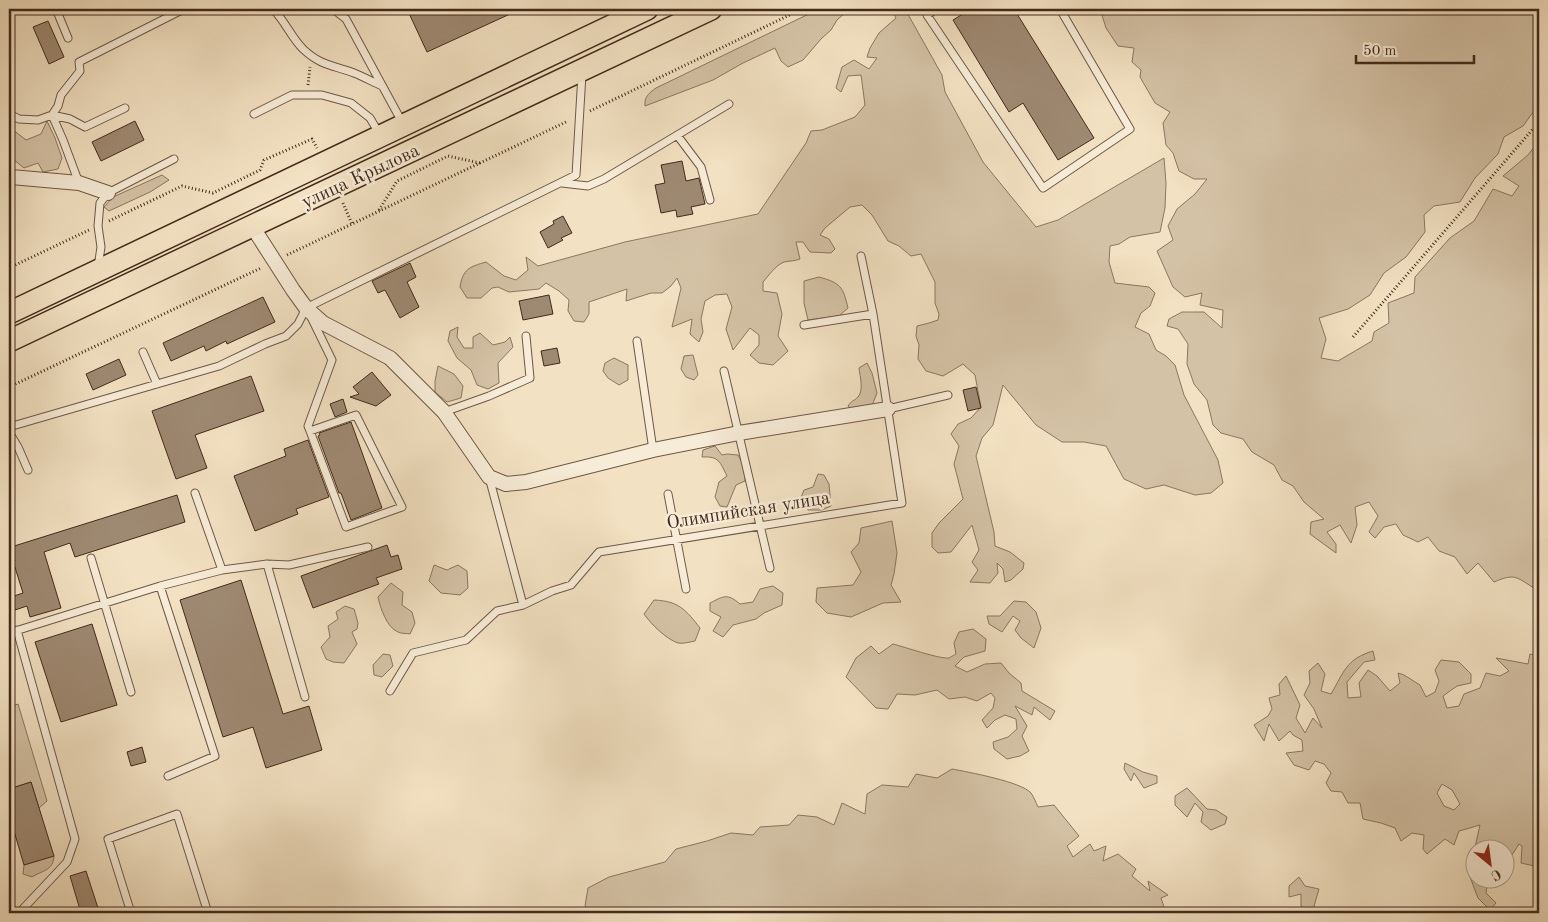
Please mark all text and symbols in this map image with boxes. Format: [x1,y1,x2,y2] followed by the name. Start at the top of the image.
[1356,32,1473,64] scale bar
[1363,44,1397,59] text: 50 m
[299,141,423,213] street label: улица Крылова
[665,489,832,534] street label: Олимпийская улица
[1466,840,1516,890] north arrow
[1488,866,1503,883] text: С

